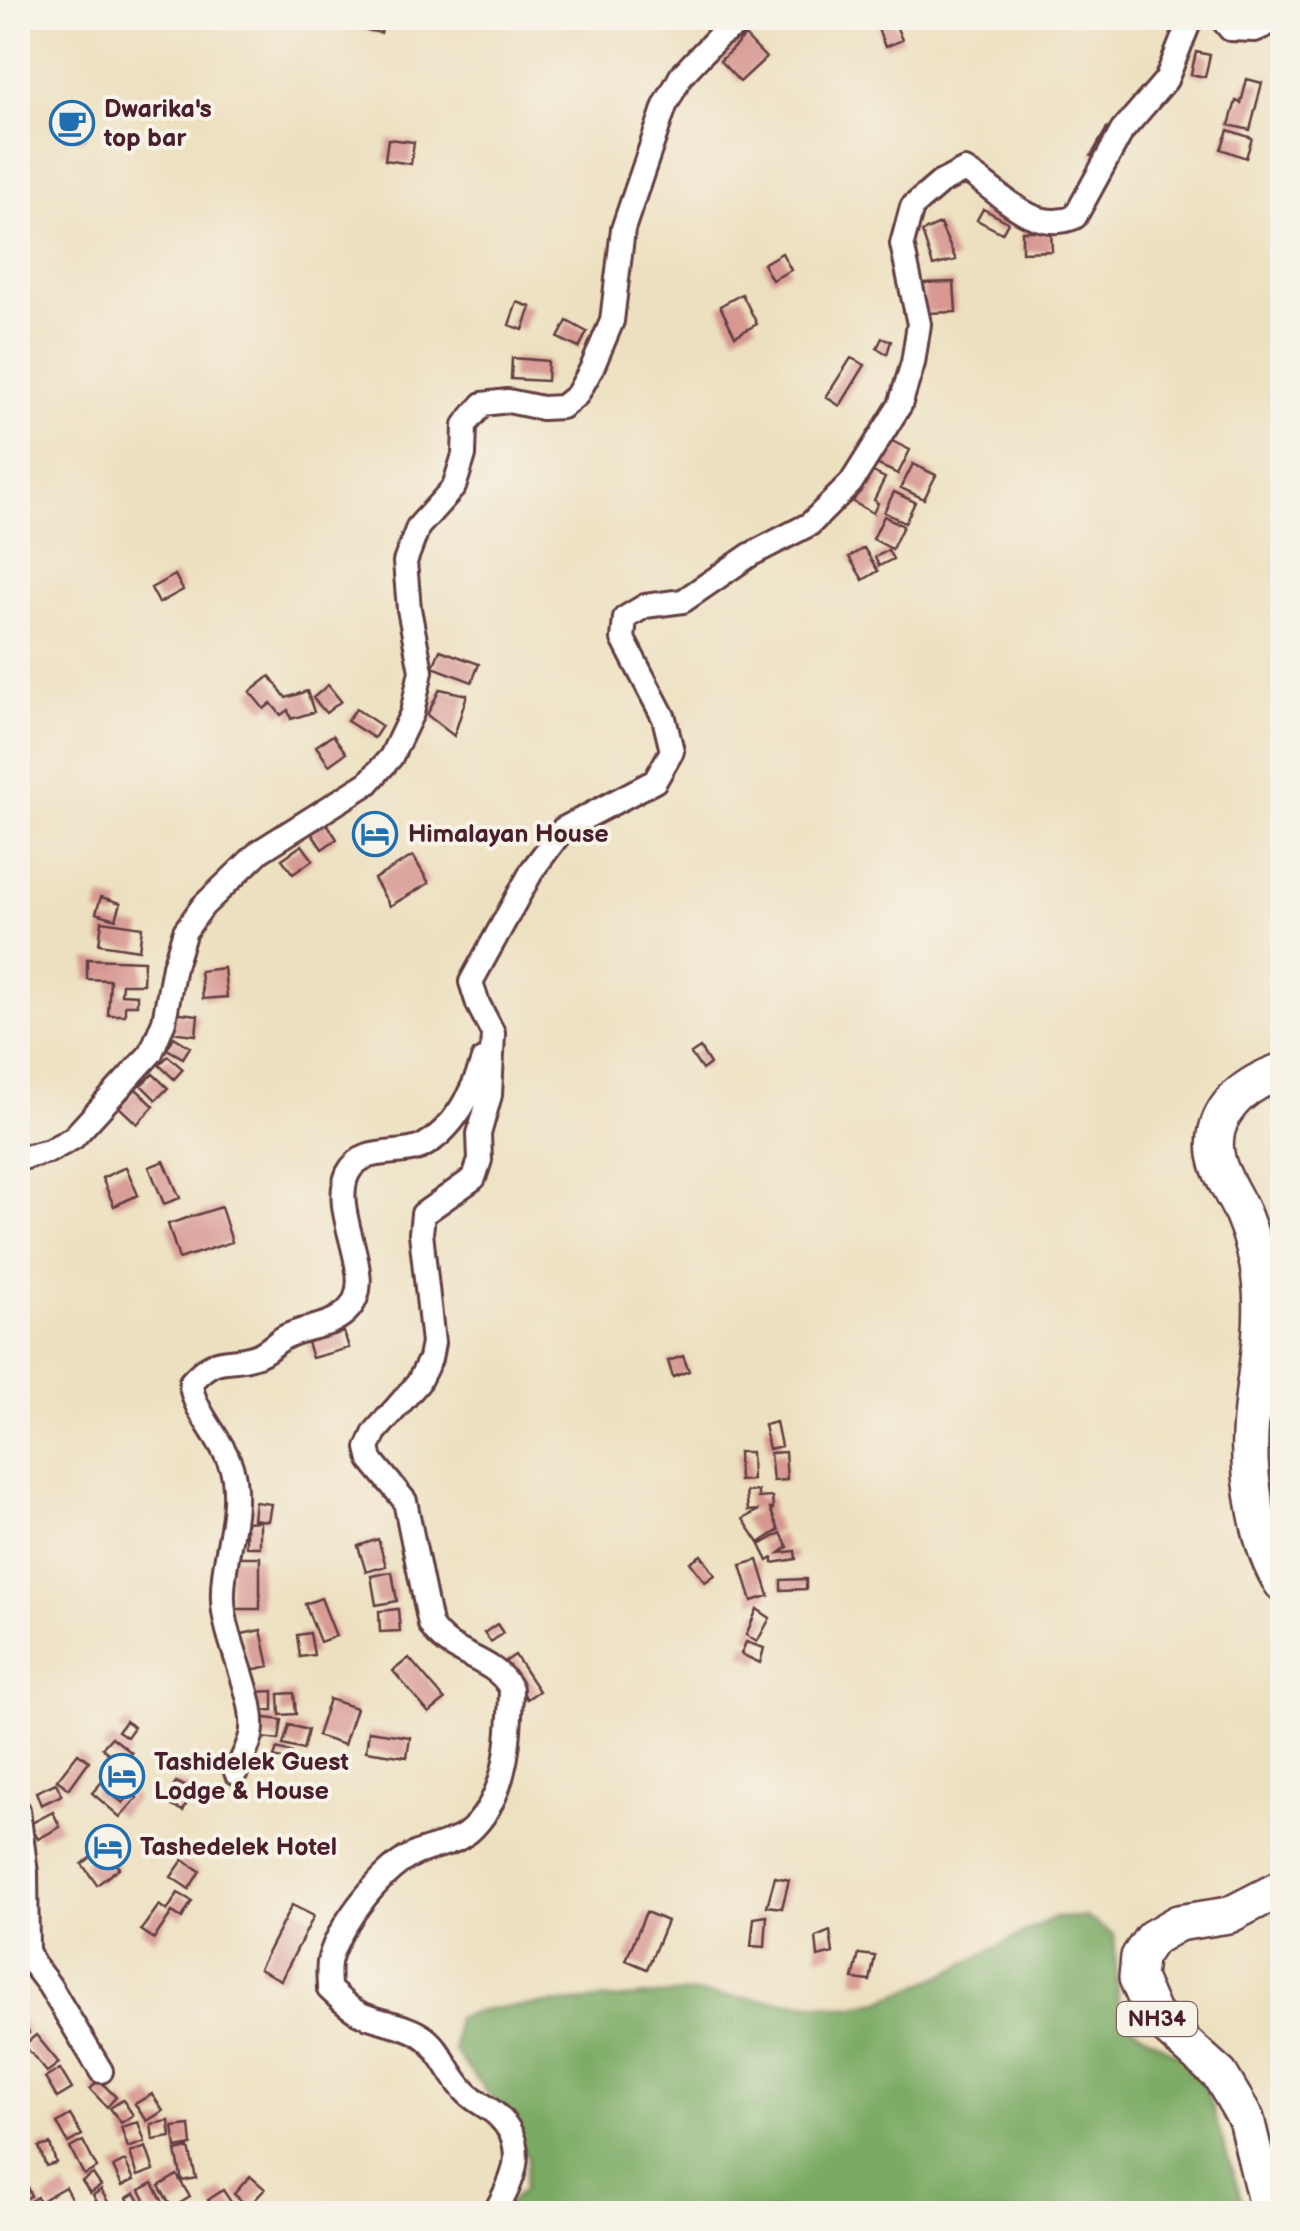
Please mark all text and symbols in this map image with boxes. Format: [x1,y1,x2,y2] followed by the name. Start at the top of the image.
[103,94,212,154] place label: Dwarika's top bar
[49,100,95,146] cafe icon: Dwarika's top bar
[352,811,398,857] hotel icon: Himalayan House
[408,819,609,850] place label: Himalayan House
[154,1747,349,1807] place label: Tashidelek Guest Lodge & House
[99,1753,145,1799] hotel icon: Tashidelek Guest Lodge & House
[85,1824,131,1870] hotel icon: Tashedelek Hotel
[140,1832,337,1863] place label: Tashedelek Hotel
[1117,2002,1197,2036] road number: NH34

